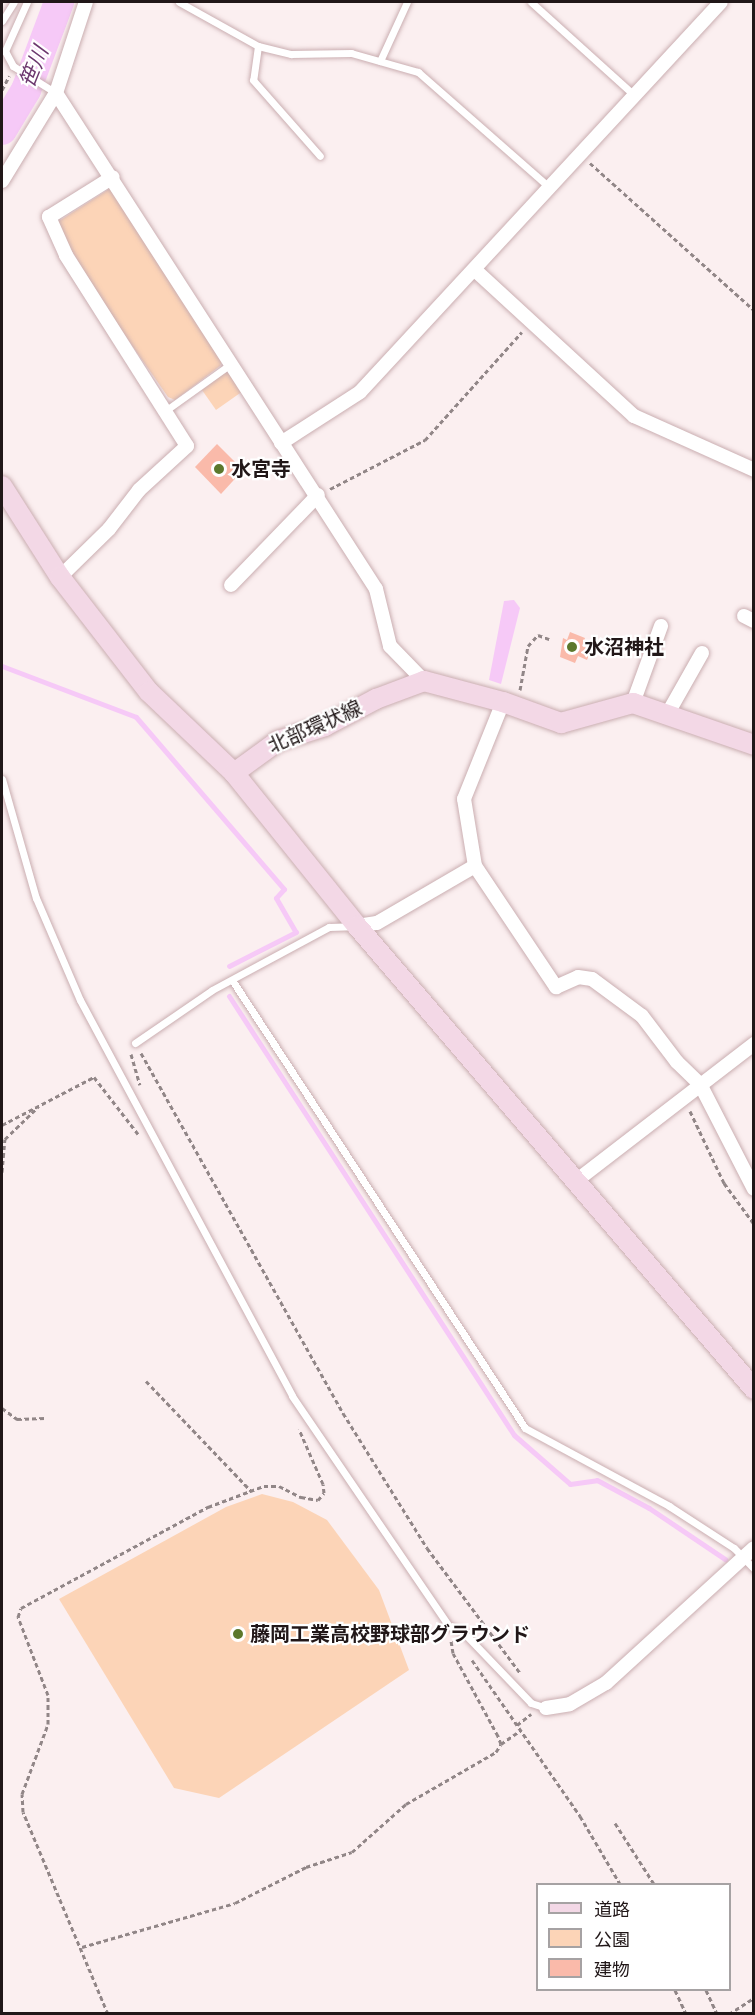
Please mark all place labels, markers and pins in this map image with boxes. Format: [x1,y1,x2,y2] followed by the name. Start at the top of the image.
[231,457,291,481] place label: 水宮寺
[212,462,226,476] marker: 水宮寺
[584,635,664,659] place label: 水沼神社
[565,640,579,654] marker: 水沼神社
[250,1622,530,1646] place label: 藤岡工業高校野球部グラウンド
[231,1627,245,1641] marker: 藤岡工業高校野球部グラウンド

